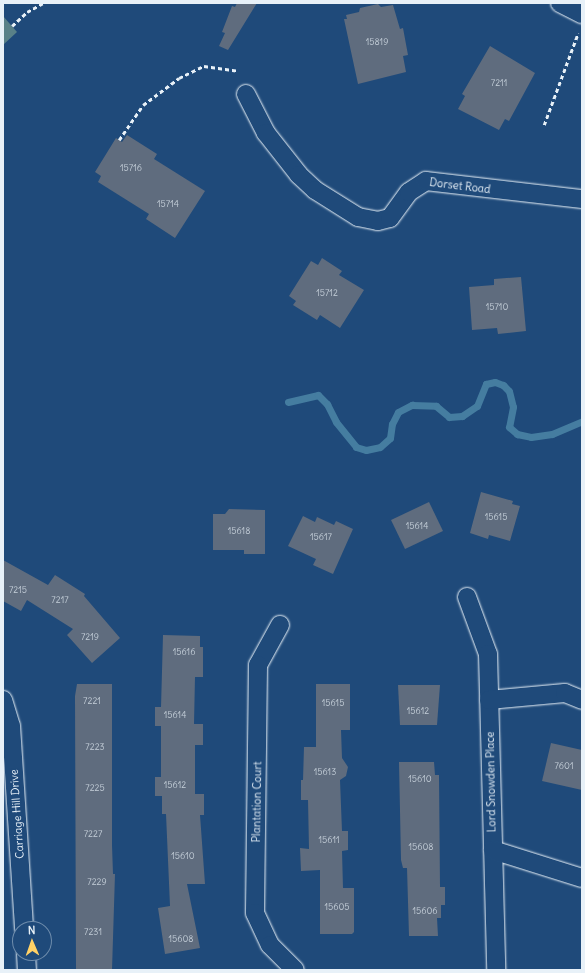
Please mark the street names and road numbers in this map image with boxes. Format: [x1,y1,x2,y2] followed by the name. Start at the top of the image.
[429,176,491,196] street label: Dorset Road
[484,732,498,832] street label: Lord Snowden Place
[250,761,264,843] street label: Plantation Court
[7,769,27,859] street label: Carriage Hill Drive

